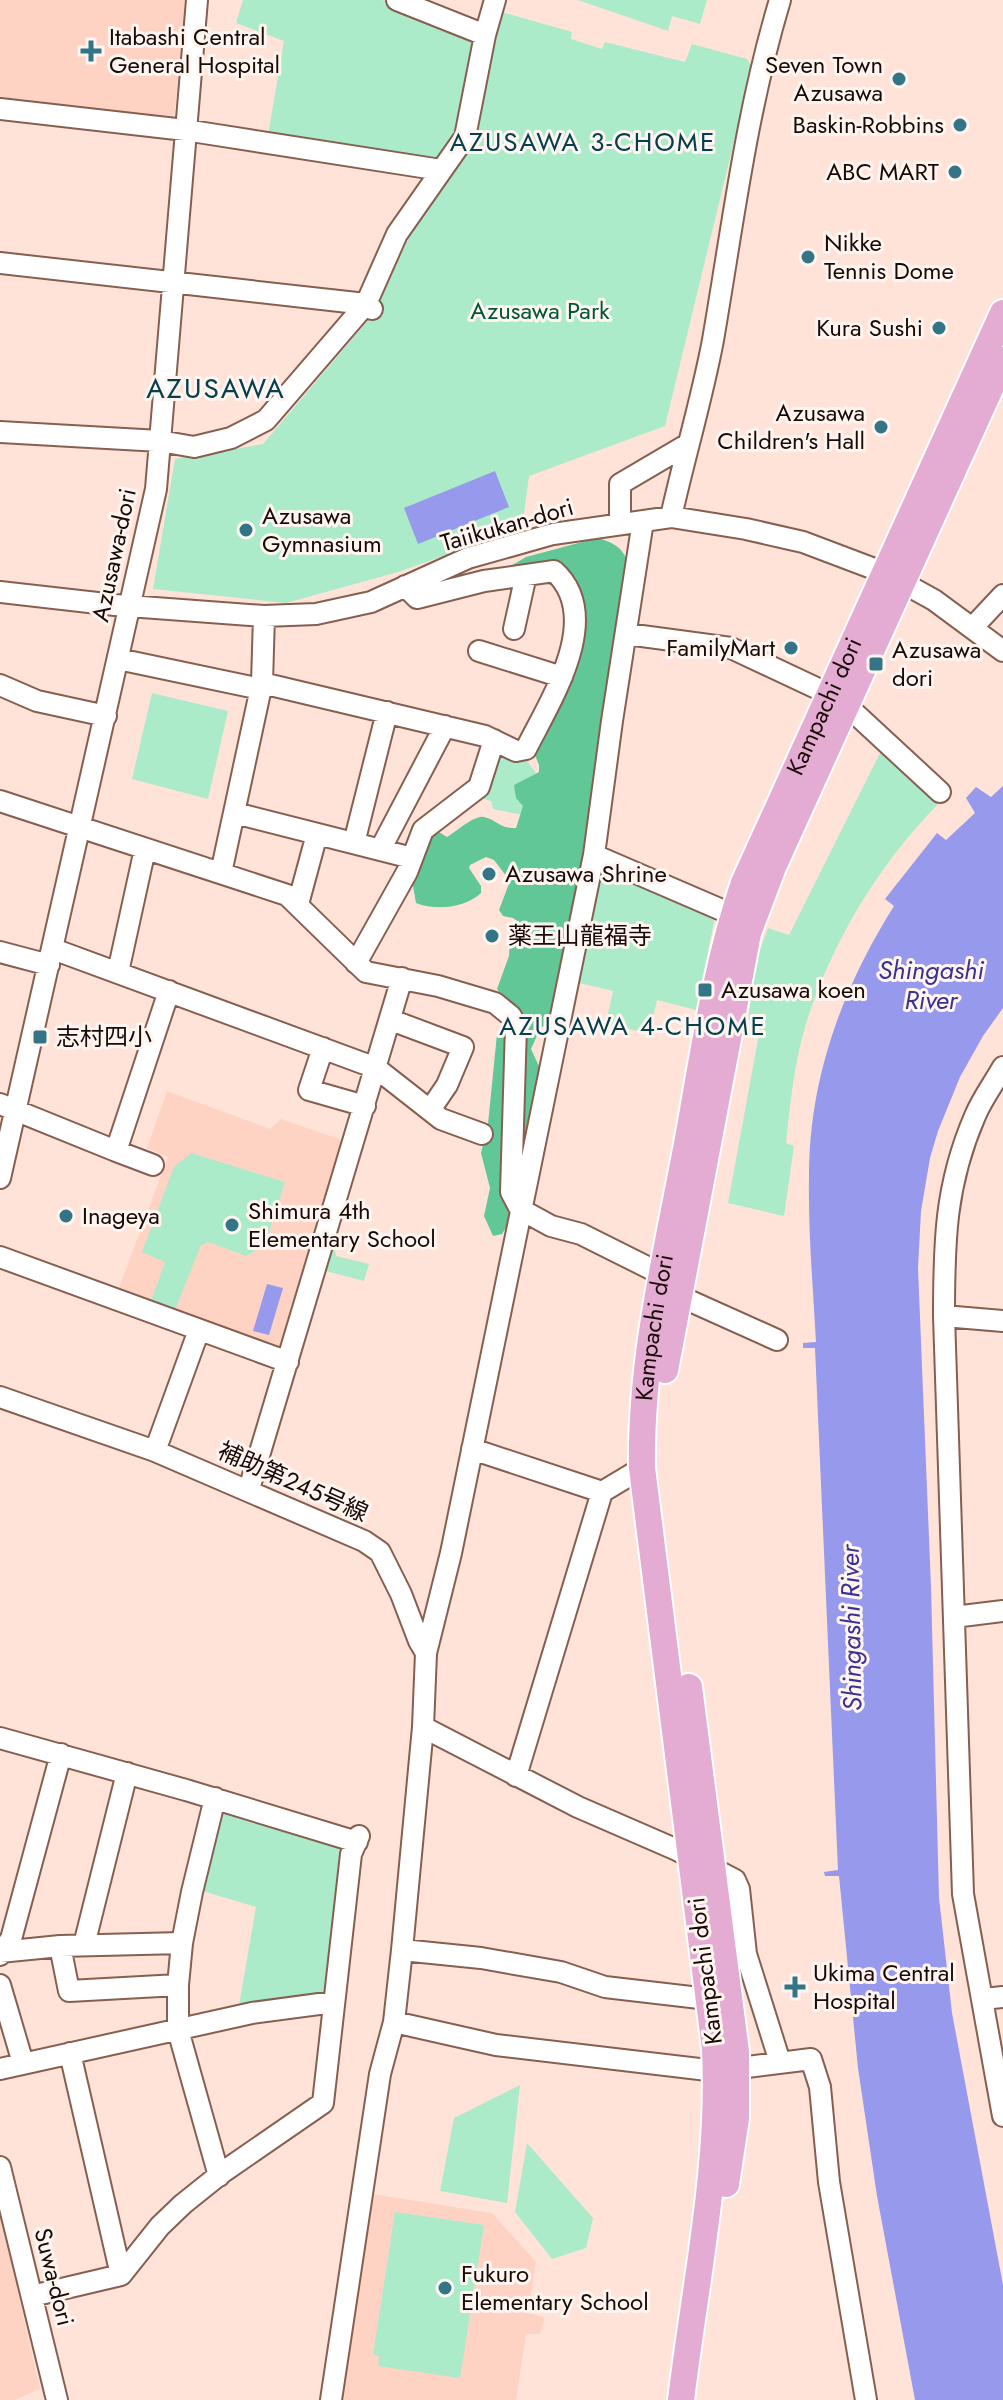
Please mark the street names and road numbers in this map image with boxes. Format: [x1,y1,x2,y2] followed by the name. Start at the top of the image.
[82,485,145,625] street label: Azusawa-dori
[436,489,577,560] street label: Taiikukan-dori
[777,632,870,781] street label: Kampachi dori
[626,1251,682,1402] street label: Kampachi dori
[212,1433,374,1530] street label: 補助第245号線
[678,1896,731,2047] street label: Kampachi dori
[25,2224,84,2330] street label: Suwa-dori

